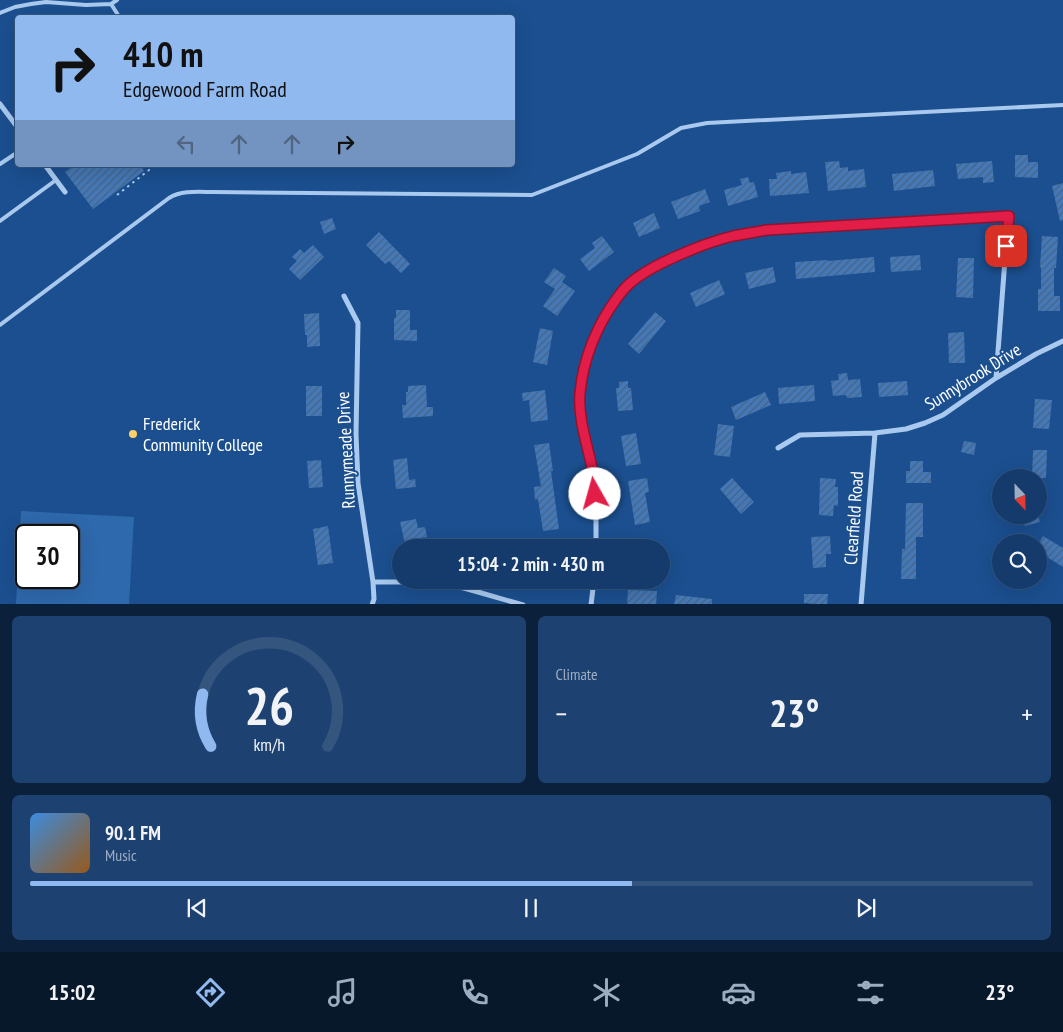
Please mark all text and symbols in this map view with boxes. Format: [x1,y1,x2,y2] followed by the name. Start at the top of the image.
[123,31,204,77] text: 410 m
[40,35,105,100] icon: right
[123,75,287,103] text: Edgewood Farm Road
[172,130,200,158] icon: left
[225,130,253,158] icon: ahead
[278,130,306,158] icon: ahead
[331,130,359,158] icon: right
[985,225,1027,267] pin
[992,232,1020,260] icon: arrive
[920,338,1025,415] street label: Sunnybrook Drive
[331,391,360,509] street label: Runnymeade Drive
[143,412,263,456] place label: Frederick Community College
[127,428,139,440] marker: Frederick Community College
[568,467,620,519] position arrow
[992,469,1048,524] north arrow
[992,469,1047,589] map controls
[839,470,868,566] street label: Clearfield Road
[15,524,80,589] speed limit sign: 30
[992,534,1047,589] button: search
[458,552,604,576] text: 15:04 · 2 min · 430 m
[556,664,598,684] text: Climate
[244,672,294,739] text: 26
[769,688,819,737] text: 23°
[556,695,567,732] text: −
[1021,695,1033,732] text: +
[253,733,285,756] text: km/h
[105,821,161,845] text: 90.1 FM
[105,845,137,865] text: Music
[183,894,211,922] icon: previous
[517,894,545,922] icon: pause
[852,894,880,922] icon: next
[193,975,228,1010] icon: directions
[325,975,360,1010] icon: music
[457,975,492,1010] icon: phone
[589,975,624,1010] icon: climate
[721,975,756,1010] icon: car
[853,975,888,1010] icon: filters
[49,978,96,1006] text: 15:02
[985,978,1014,1006] text: 23°

